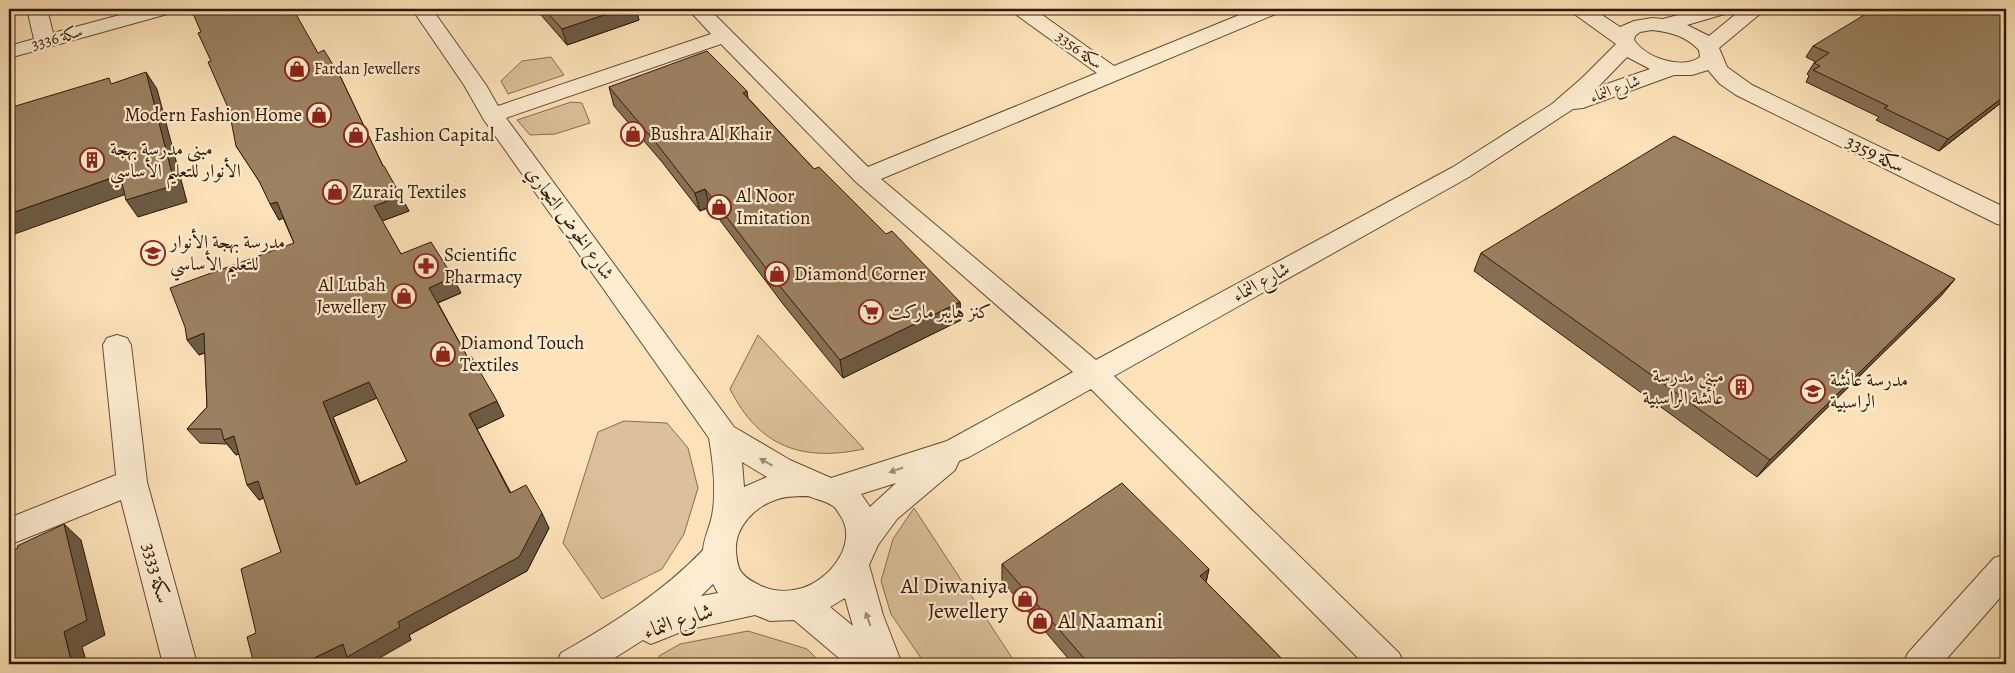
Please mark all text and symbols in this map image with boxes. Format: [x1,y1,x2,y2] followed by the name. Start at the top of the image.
[29,20,85,56] street label: سكة 3336
[1051,26,1107,74] street label: سكة 3356
[284,56,310,82] shop icon: Fardan Jewellers
[314,58,420,80] place label: Fardan Jewellers
[1587,70,1644,110] street label: شارع النماء
[124,102,302,128] place label: Modern Fashion Home
[306,102,332,128] shop icon: Modern Fashion Home
[620,121,646,147] shop icon: Bushra Al Khair
[650,121,772,147] place label: Bushra Al Khair
[343,122,369,148] shop icon: Fashion Capital
[374,122,495,148] place label: Fashion Capital
[1841,129,1909,179] street label: سكة 3359
[110,136,241,190] place label: مبنى مدرسة بهجة الأنوار للتعليم الأساسي
[79,147,105,173] building icon: مبنى مدرسة بهجة الأنوار للتعليم الأساسي
[518,161,620,286] street label: شارع الخوض التجاري
[322,179,348,205] shop icon: Zuraiq Textiles
[352,179,467,205] place label: Zuraiq Textiles
[735,183,810,231] place label: Al Noor Imitation
[706,194,732,220] shop icon: Al Noor Imitation
[168,228,285,283] place label: مدرسة بهجة الأنوار للتعليم الأساسي
[140,240,166,266] school or university icon: مدرسة بهجة الأنوار للتعليم الأساسي
[444,242,522,290] place label: Scientific Pharmacy
[413,253,439,279] pharmacy icon: Scientific Pharmacy
[1228,256,1295,310] street label: شارع النماء
[764,261,790,287] shop icon: Diamond Corner
[794,261,926,287] place label: Diamond Corner
[317,272,387,320] place label: Al Lubah Jewellery
[391,283,417,309] shop icon: Al Lubah Jewellery
[858,299,884,325] supermarket icon: كنز هايبر ماركت
[888,299,991,325] place label: كنز هايبر ماركت
[460,330,584,378] place label: Diamond Touch Textiles
[430,341,456,367] shop icon: Diamond Touch Textiles
[1643,363,1724,411] place label: مبنى مدرسة عائشة الراسبية
[1830,367,1908,415] place label: مدرسة عائشة الراسبية
[1728,374,1754,400] building icon: مبنى مدرسة عائشة الراسبية
[1800,378,1826,404] school or university icon: مدرسة عائشة الراسبية
[759,458,774,466] one-way arrow
[888,467,903,475] one-way arrow
[136,540,176,606] street label: سكة 3333
[900,571,1009,626] place label: Al Diwaniya Jewellery
[1012,586,1038,612] shop icon: Al Diwaniya Jewellery
[639,596,718,649] street label: شارع النماء
[1057,606,1163,636] place label: Al Naamani
[1027,608,1053,634] shop icon: Al Naamani
[864,611,871,626] one-way arrow

